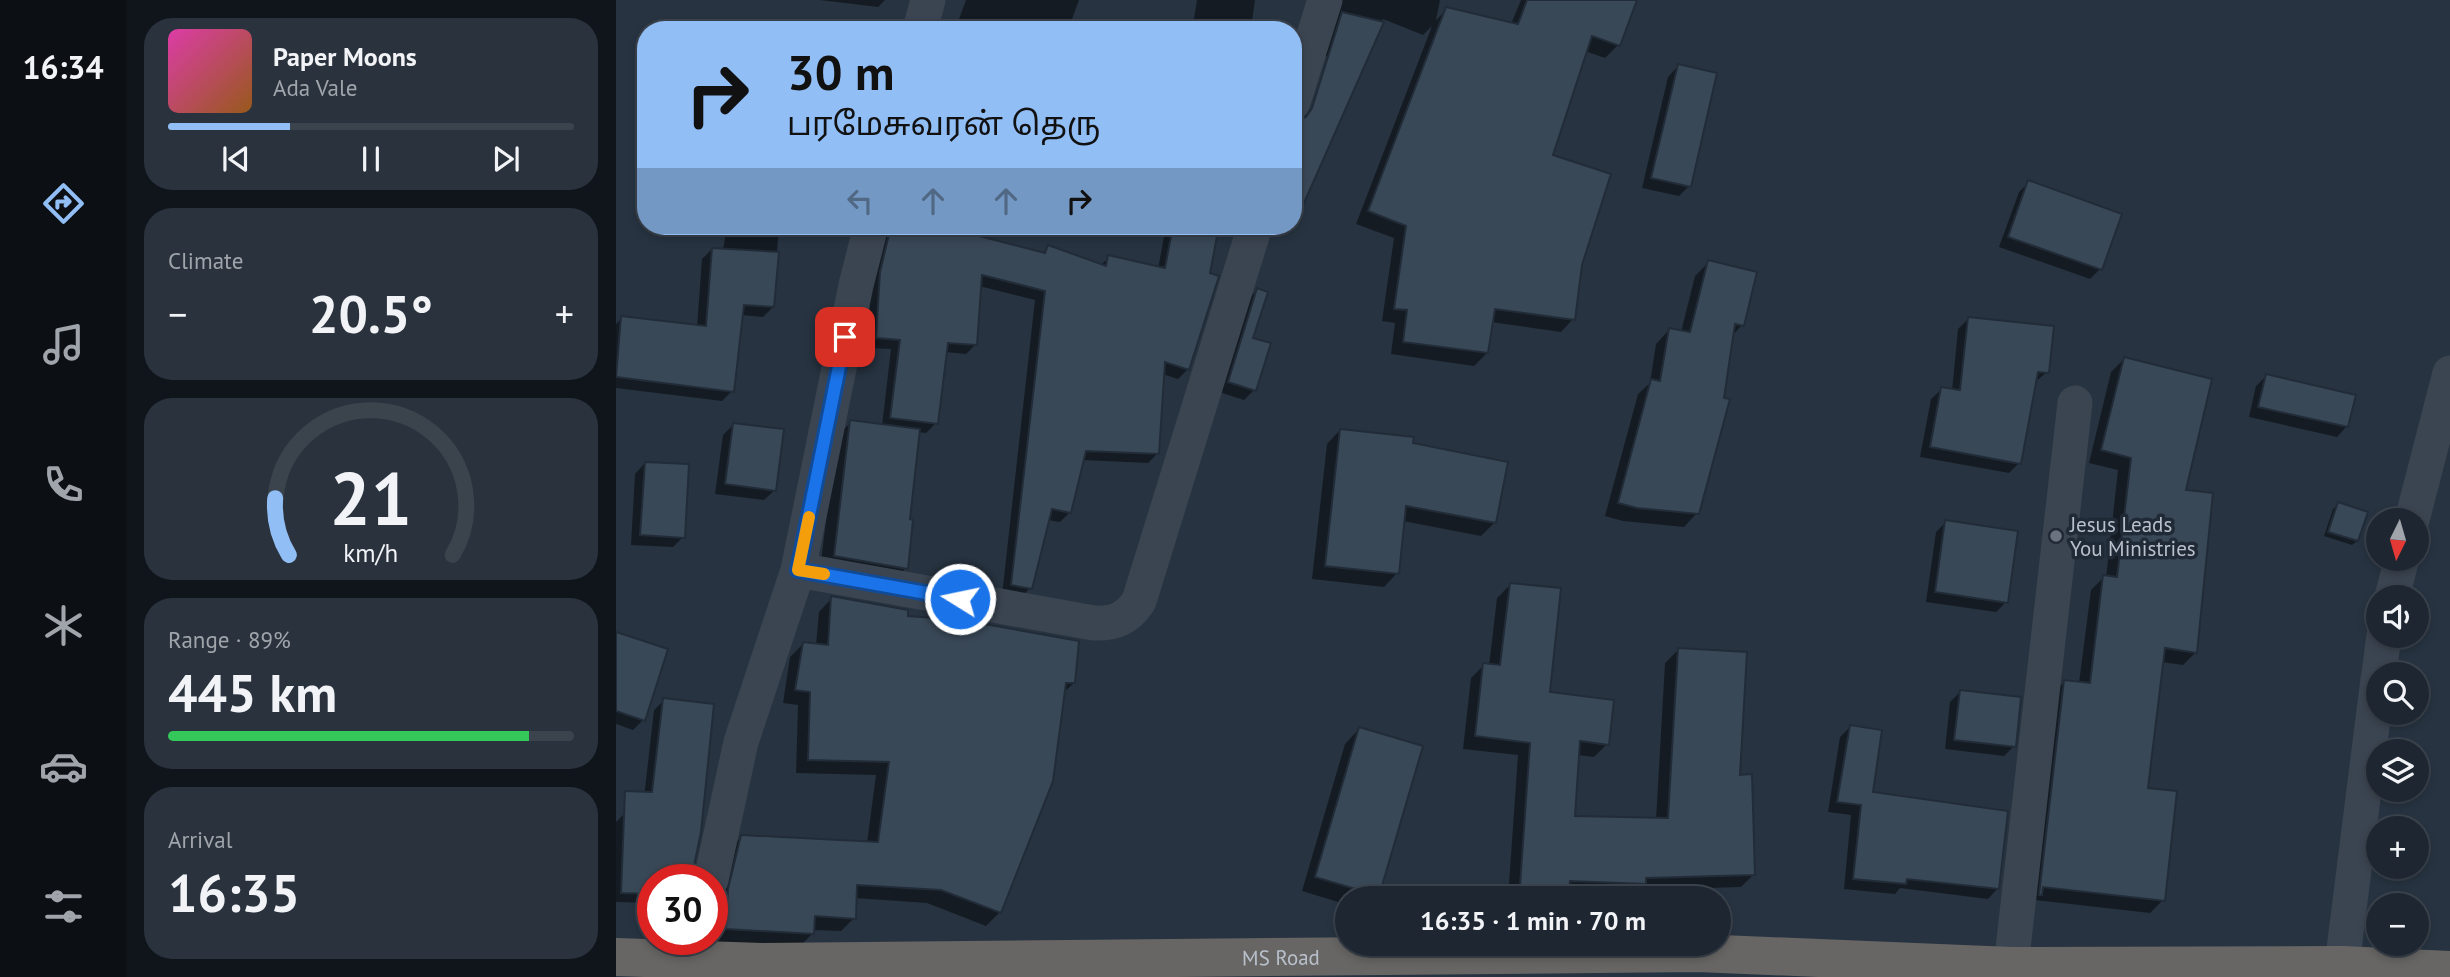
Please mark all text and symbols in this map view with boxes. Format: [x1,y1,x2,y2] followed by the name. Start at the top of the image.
[273,40,417,73] text: Paper Moons
[787,40,894,104] text: 30 m
[22,46,104,88] text: 16:34
[672,49,763,140] icon: right
[273,73,357,102] text: Ada Vale
[787,102,1100,144] text: பரமேசுவரன் தெரு
[217,140,255,178] icon: previous
[352,140,390,178] icon: pause
[487,140,525,178] icon: next
[39,179,88,228] icon: directions
[841,182,879,220] icon: left
[914,182,952,220] icon: ahead
[987,182,1025,220] icon: ahead
[1060,182,1098,220] icon: right
[168,246,243,275] text: Climate
[309,280,433,347] text: 20.5°
[168,289,187,338] text: −
[555,289,574,338] text: +
[815,307,875,367] pin
[826,318,864,356] icon: arrive
[39,320,88,369] icon: music
[330,451,412,545] text: 21
[39,460,88,509] icon: phone
[2366,508,2429,570] north arrow
[2366,508,2429,956] map controls
[2069,511,2196,562] place label: Jesus Leads You Ministries
[2048,528,2064,544] marker: Jesus Leads You Ministries
[344,536,398,568] text: km/h
[923,562,997,636] position arrow
[2366,585,2429,648] button: sound
[39,601,88,650] icon: climate
[168,625,291,654] text: Range · 89%
[168,659,337,726] text: 445 km
[2366,662,2429,725] button: search
[2366,739,2429,802] button: layers
[39,742,88,791] icon: car
[2366,816,2429,879] button: +
[168,825,232,854] text: Arrival
[168,859,300,926] text: 16:35
[637,864,728,955] speed limit sign: 30
[39,882,88,931] icon: filters
[2366,893,2429,956] button: −
[1420,904,1646,937] text: 16:35 · 1 min · 70 m
[1242,943,1320,971] street label: MS Road

